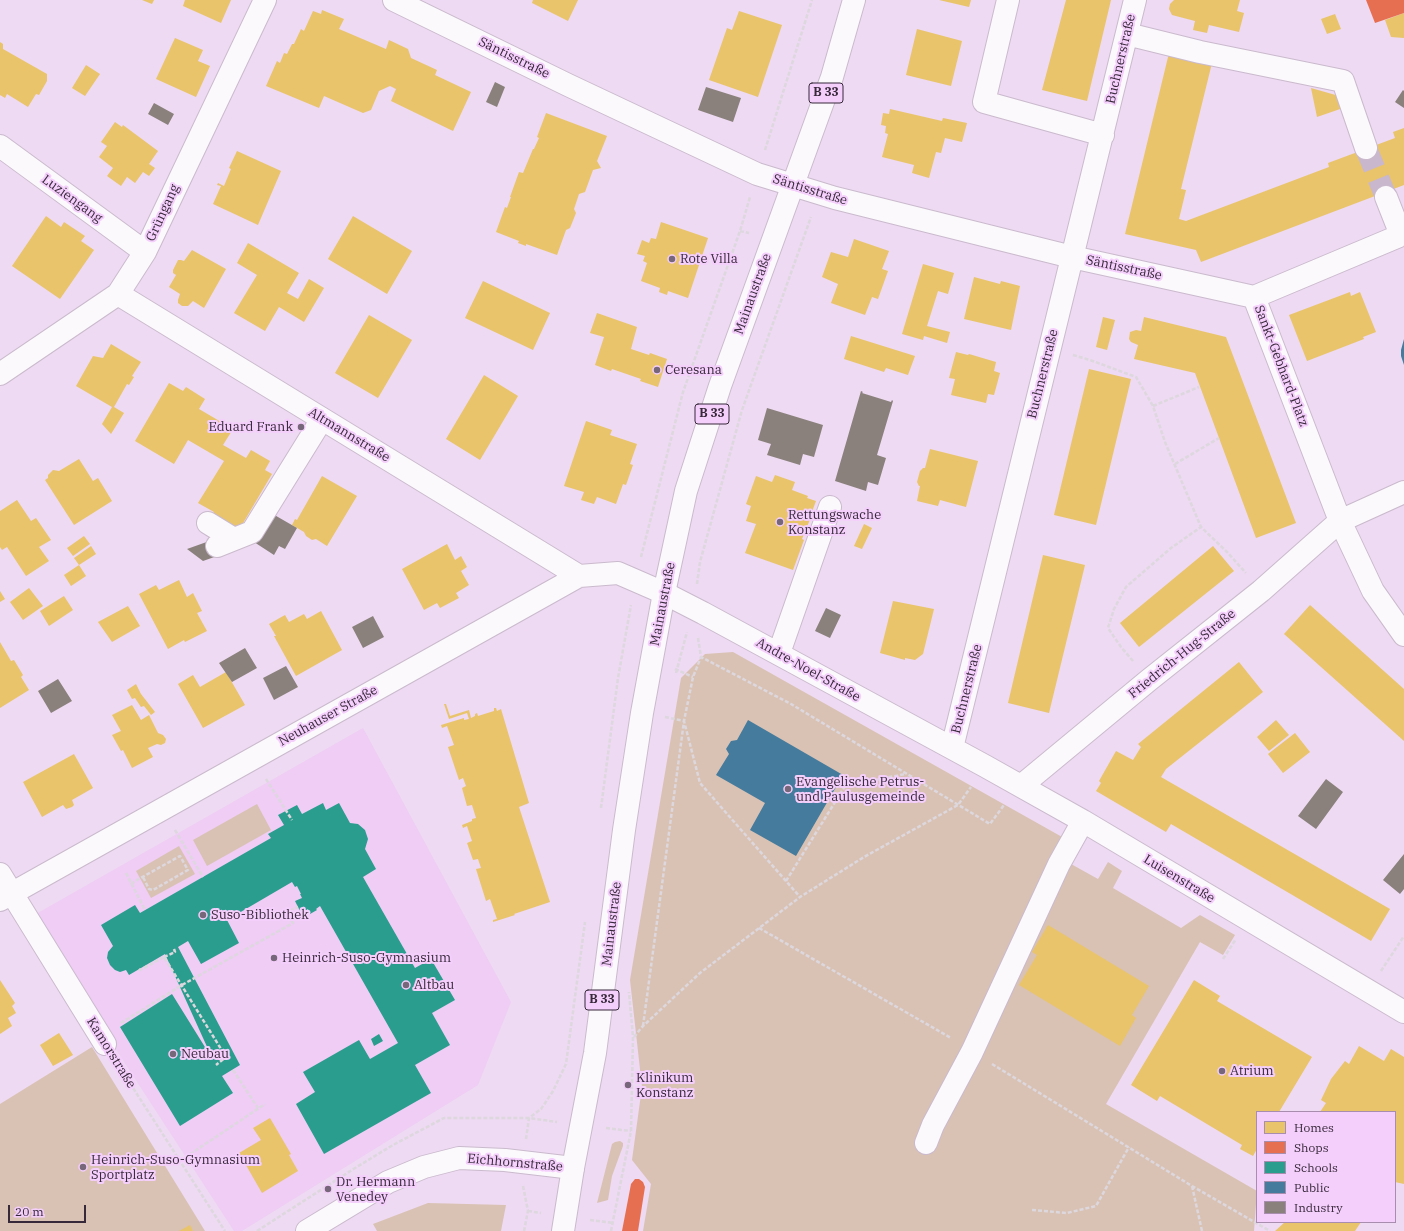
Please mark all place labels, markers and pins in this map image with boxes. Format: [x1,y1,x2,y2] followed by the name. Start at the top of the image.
[680,251,738,267] place label: Rote Villa
[667,254,677,264] marker: Rote Villa
[665,362,722,378] place label: Ceresana
[652,365,662,375] marker: Ceresana
[209,419,293,435] place label: Eduard Frank
[296,422,306,432] marker: Eduard Frank
[788,507,881,538] place label: Rettungswache Konstanz
[775,517,785,527] marker: Rettungswache Konstanz
[796,774,925,805] place label: Evangelische Petrus- und Paulusgemeinde
[783,784,793,794] marker: Evangelische Petrus- und Paulusgemeinde
[211,907,309,923] place label: Suso-Bibliothek
[198,910,208,920] marker: Suso-Bibliothek
[282,950,451,966] place label: Heinrich-Suso-Gymnasium
[269,953,279,963] marker: Heinrich-Suso-Gymnasium
[414,977,454,993] place label: Altbau
[401,980,411,990] marker: Altbau
[181,1046,229,1062] place label: Neubau
[168,1049,178,1059] marker: Neubau
[1230,1063,1274,1079] place label: Atrium
[1217,1066,1227,1076] marker: Atrium
[636,1070,693,1101] place label: Klinikum Konstanz
[623,1080,633,1090] marker: Klinikum Konstanz
[91,1152,260,1183] place label: Heinrich-Suso-Gymnasium Sportplatz
[78,1162,88,1172] marker: Heinrich-Suso-Gymnasium Sportplatz
[336,1174,415,1205] place label: Dr. Hermann Venedey
[323,1184,333,1194] marker: Dr. Hermann Venedey

